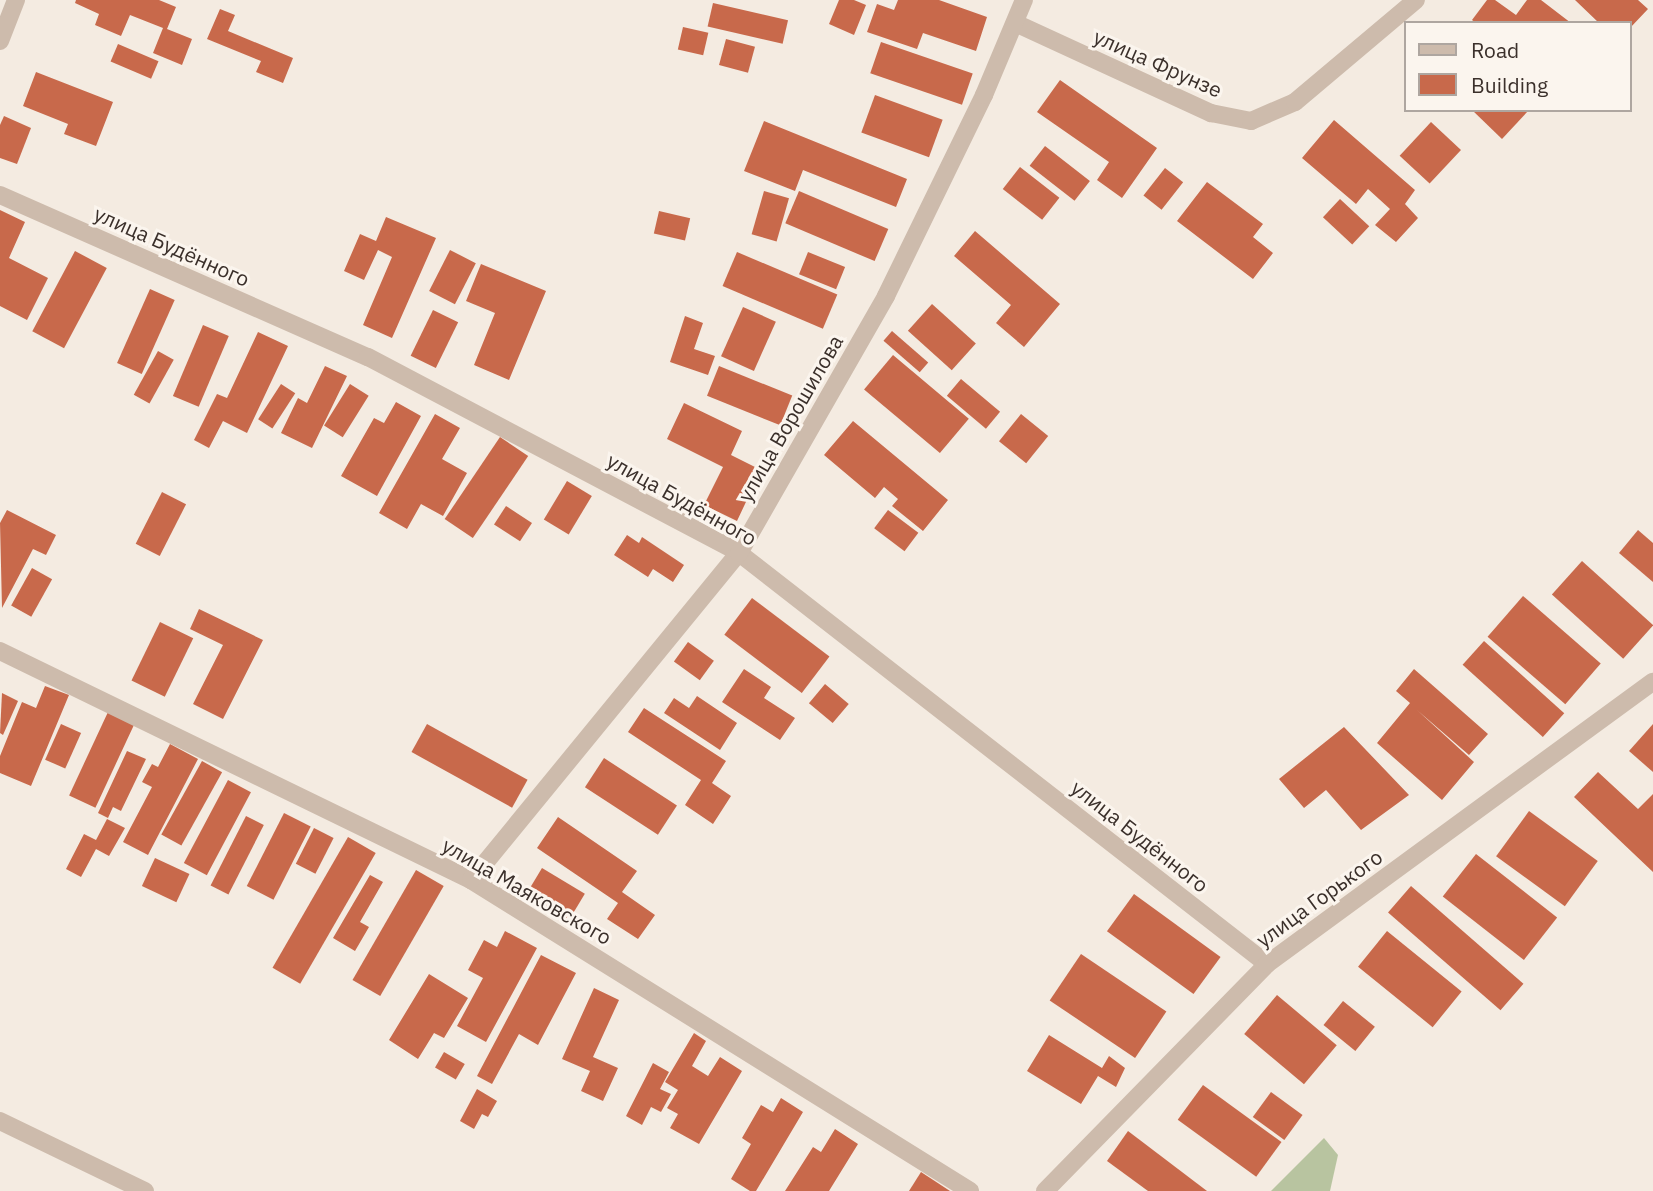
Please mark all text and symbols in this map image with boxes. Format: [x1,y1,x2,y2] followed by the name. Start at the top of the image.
[1404,21,1632,112] legend
[1090,23,1226,103] street label: улица Фрунзе
[1471,36,1519,64] text: Road
[1471,71,1548,99] text: Building
[90,200,254,292] street label: улица Будённого
[732,330,848,506] street label: улица Ворошилова
[603,447,761,551] street label: улица Будённого
[1066,775,1214,897] street label: улица Будённого
[438,832,616,950] street label: улица Маяковского
[1251,844,1387,952] street label: улица Горького

